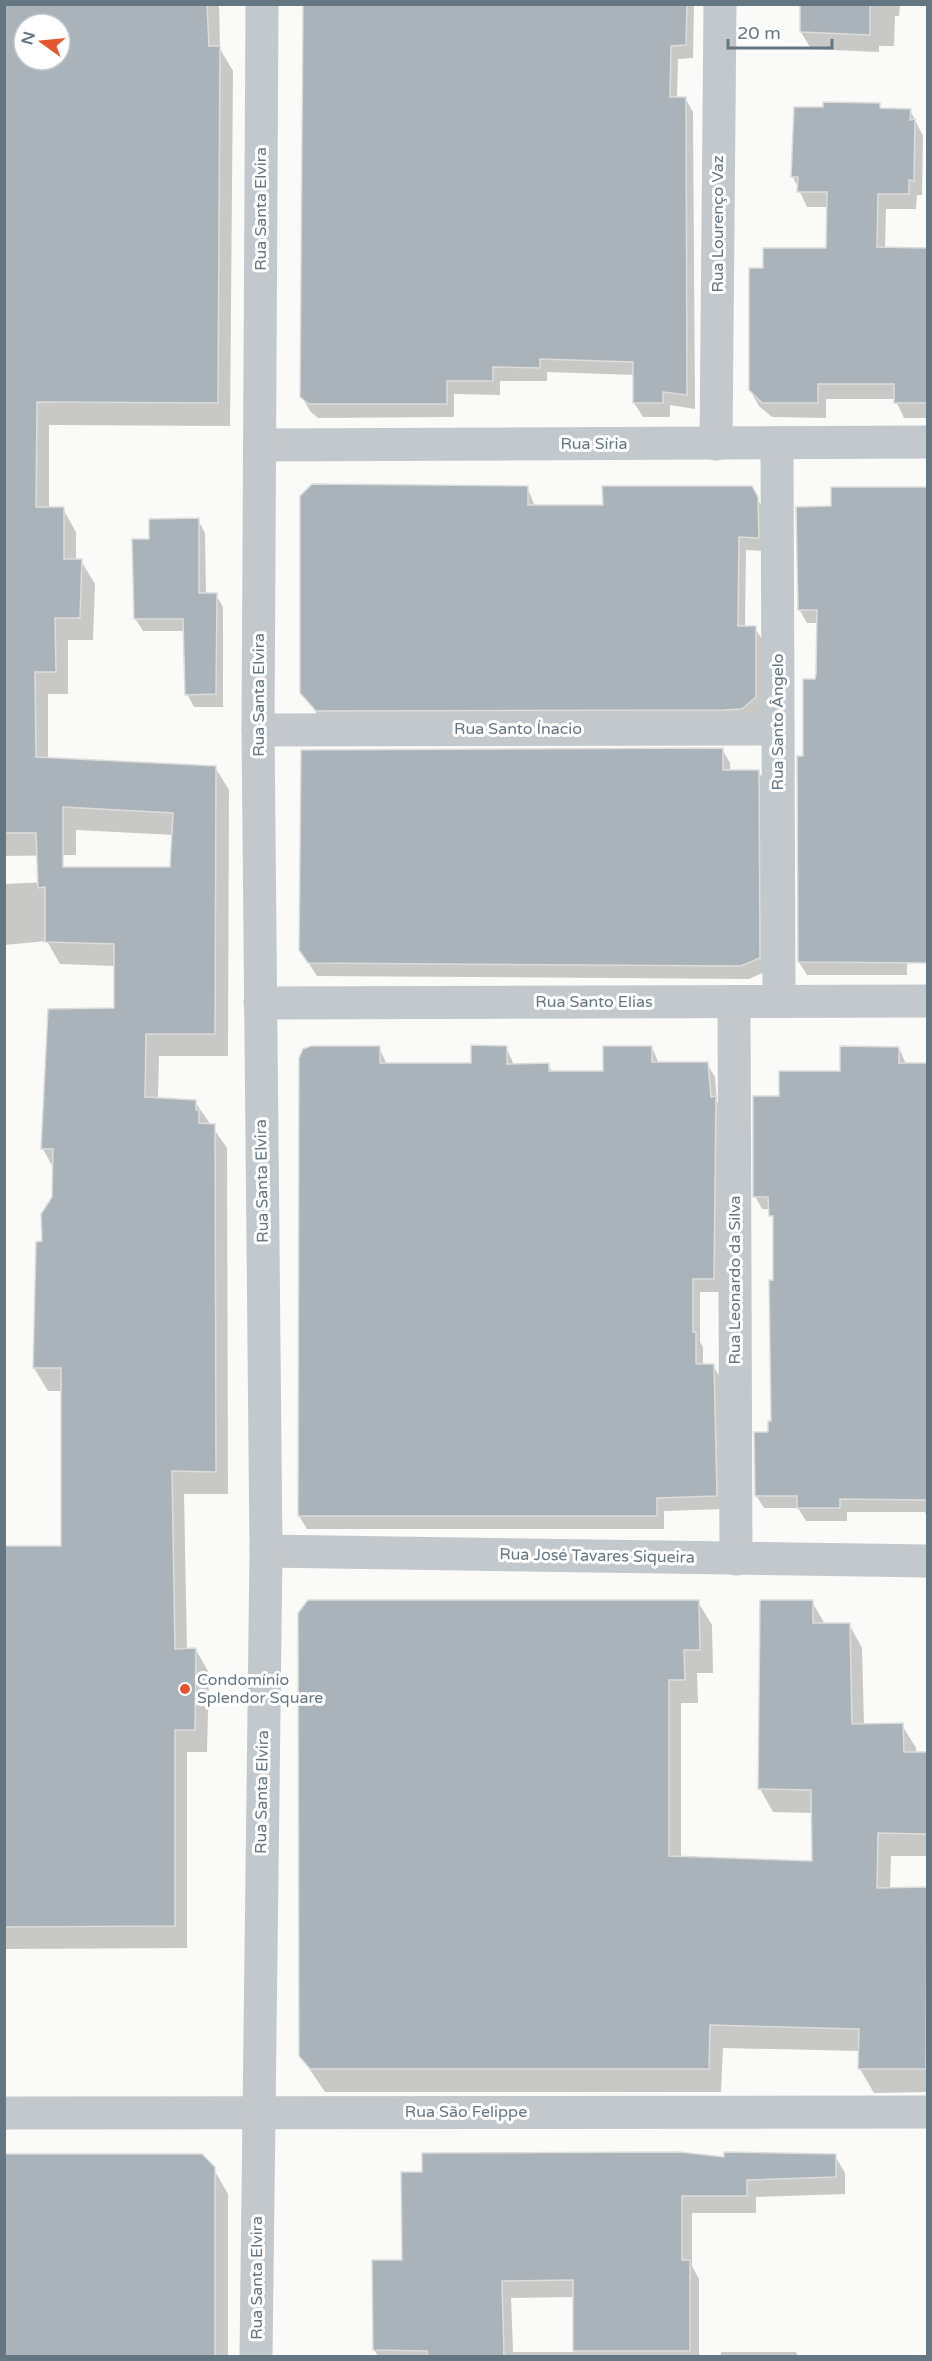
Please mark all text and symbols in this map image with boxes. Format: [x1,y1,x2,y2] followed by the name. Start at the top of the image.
[12,12,72,72] north arrow
[728,12,832,50] scale bar
[737,22,781,44] text: 20 m
[17,30,40,47] text: N
[251,147,271,271] street label: Rua Santa Elvira
[708,155,728,293] street label: Rua Lourenço Vaz
[560,434,628,454] street label: Rua Síria
[249,633,269,757] street label: Rua Santa Elvira
[768,653,788,791] street label: Rua Santo Ângelo
[454,719,582,739] street label: Rua Santo Ínacio
[535,992,653,1012] street label: Rua Santo Elias
[251,1119,273,1243] street label: Rua Santa Elvira
[725,1195,745,1365] street label: Rua Leonardo da Silva
[499,1544,695,1568] street label: Rua José Tavares Siqueira
[197,1670,323,1708] place label: Condomínio Splendor Square
[178,1682,192,1696] marker: Condomínio Splendor Square
[251,1730,273,1854] street label: Rua Santa Elvira
[405,2102,527,2122] street label: Rua São Felippe
[247,2216,267,2340] street label: Rua Santa Elvira

